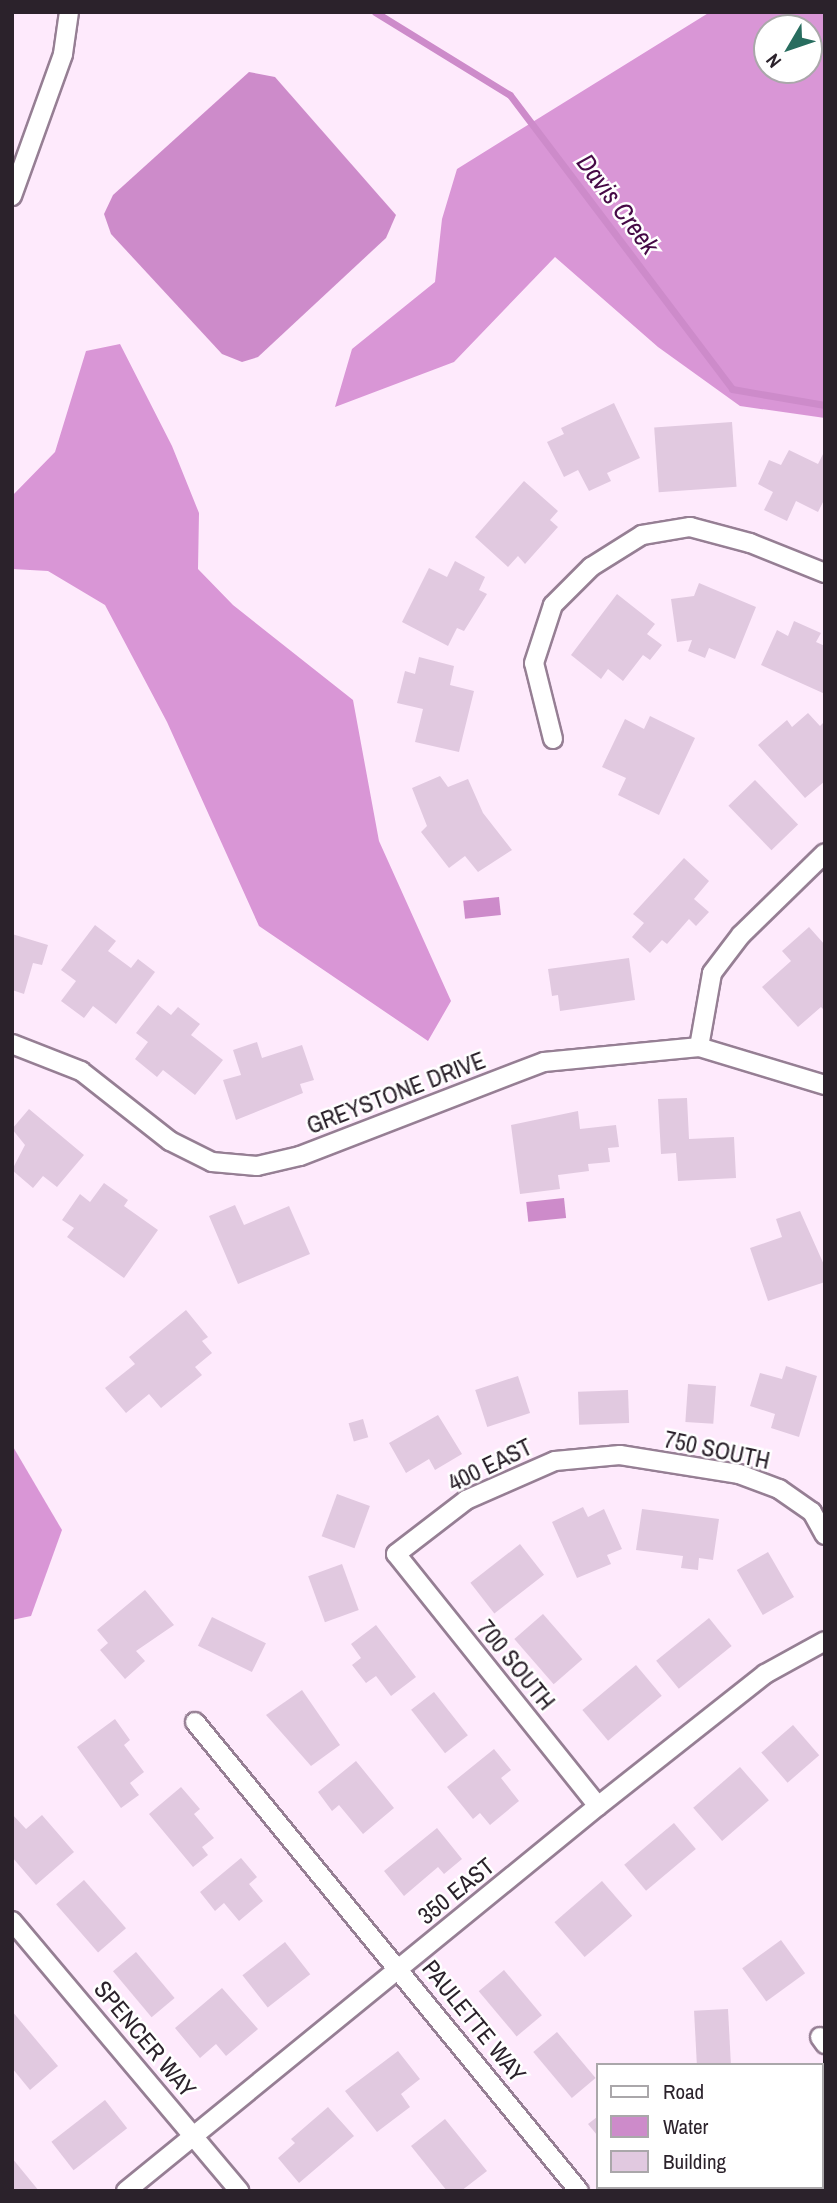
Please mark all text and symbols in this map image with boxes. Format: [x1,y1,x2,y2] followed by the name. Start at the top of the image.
[753,14,823,84] north arrow
[760,48,787,74] text: N
[570,148,666,260] water label: Davis Creek
[303,1046,489,1140] street label: GREYSTONE DRIVE
[662,1425,772,1475] street label: 750 SOUTH
[443,1432,537,1498] street label: 400 EAST
[471,1614,561,1716] street label: 700 SOUTH
[412,1852,500,1930] street label: 350 EAST
[416,1954,532,2088] street label: PAULETTE WAY
[88,1975,202,2103] street label: SPENCER WAY
[596,2063,823,2189] legend
[663,2077,704,2106] text: Road
[663,2112,708,2141] text: Water
[663,2147,726,2176] text: Building

